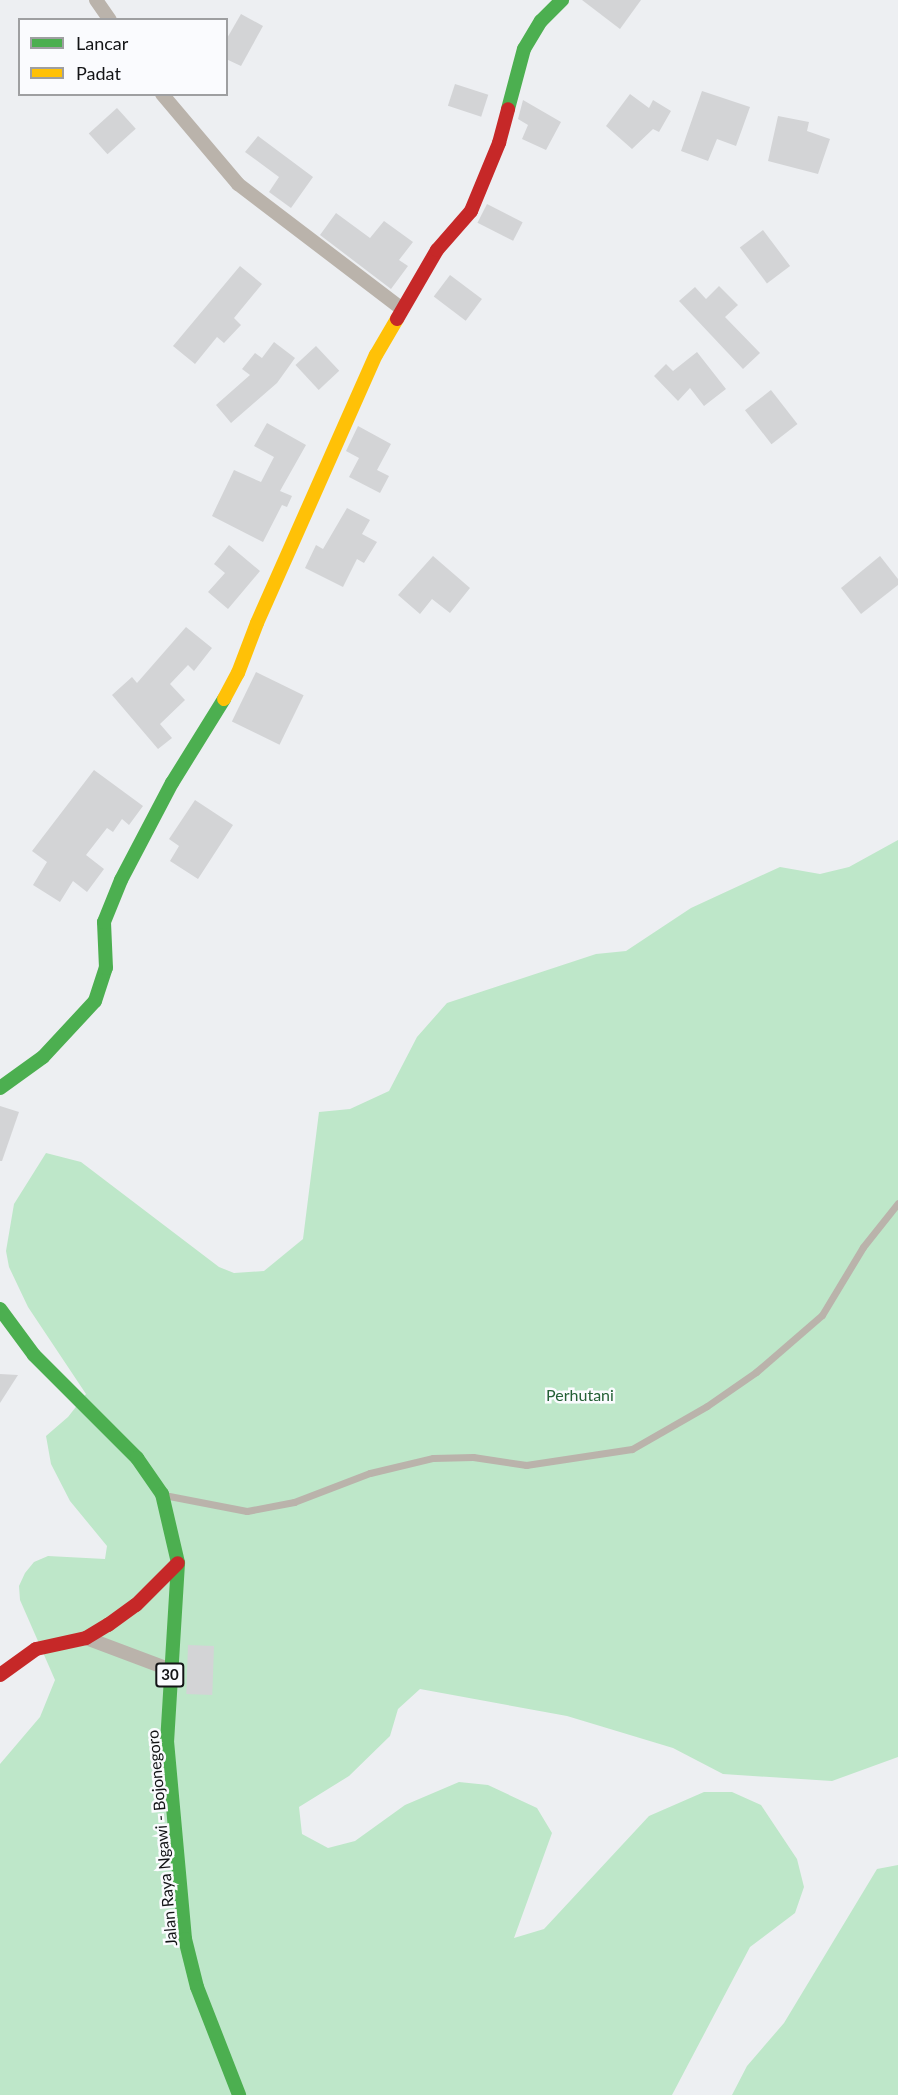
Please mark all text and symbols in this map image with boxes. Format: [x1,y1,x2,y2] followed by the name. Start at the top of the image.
[18,18,228,96] legend
[76,32,128,54] text: Lancar
[76,62,121,84] text: Padat
[546,1385,614,1405] park label: Perhutani
[155,1663,185,1687] road number: 30
[143,1729,181,1947] street label: Jalan Raya Ngawi - Bojonegoro

